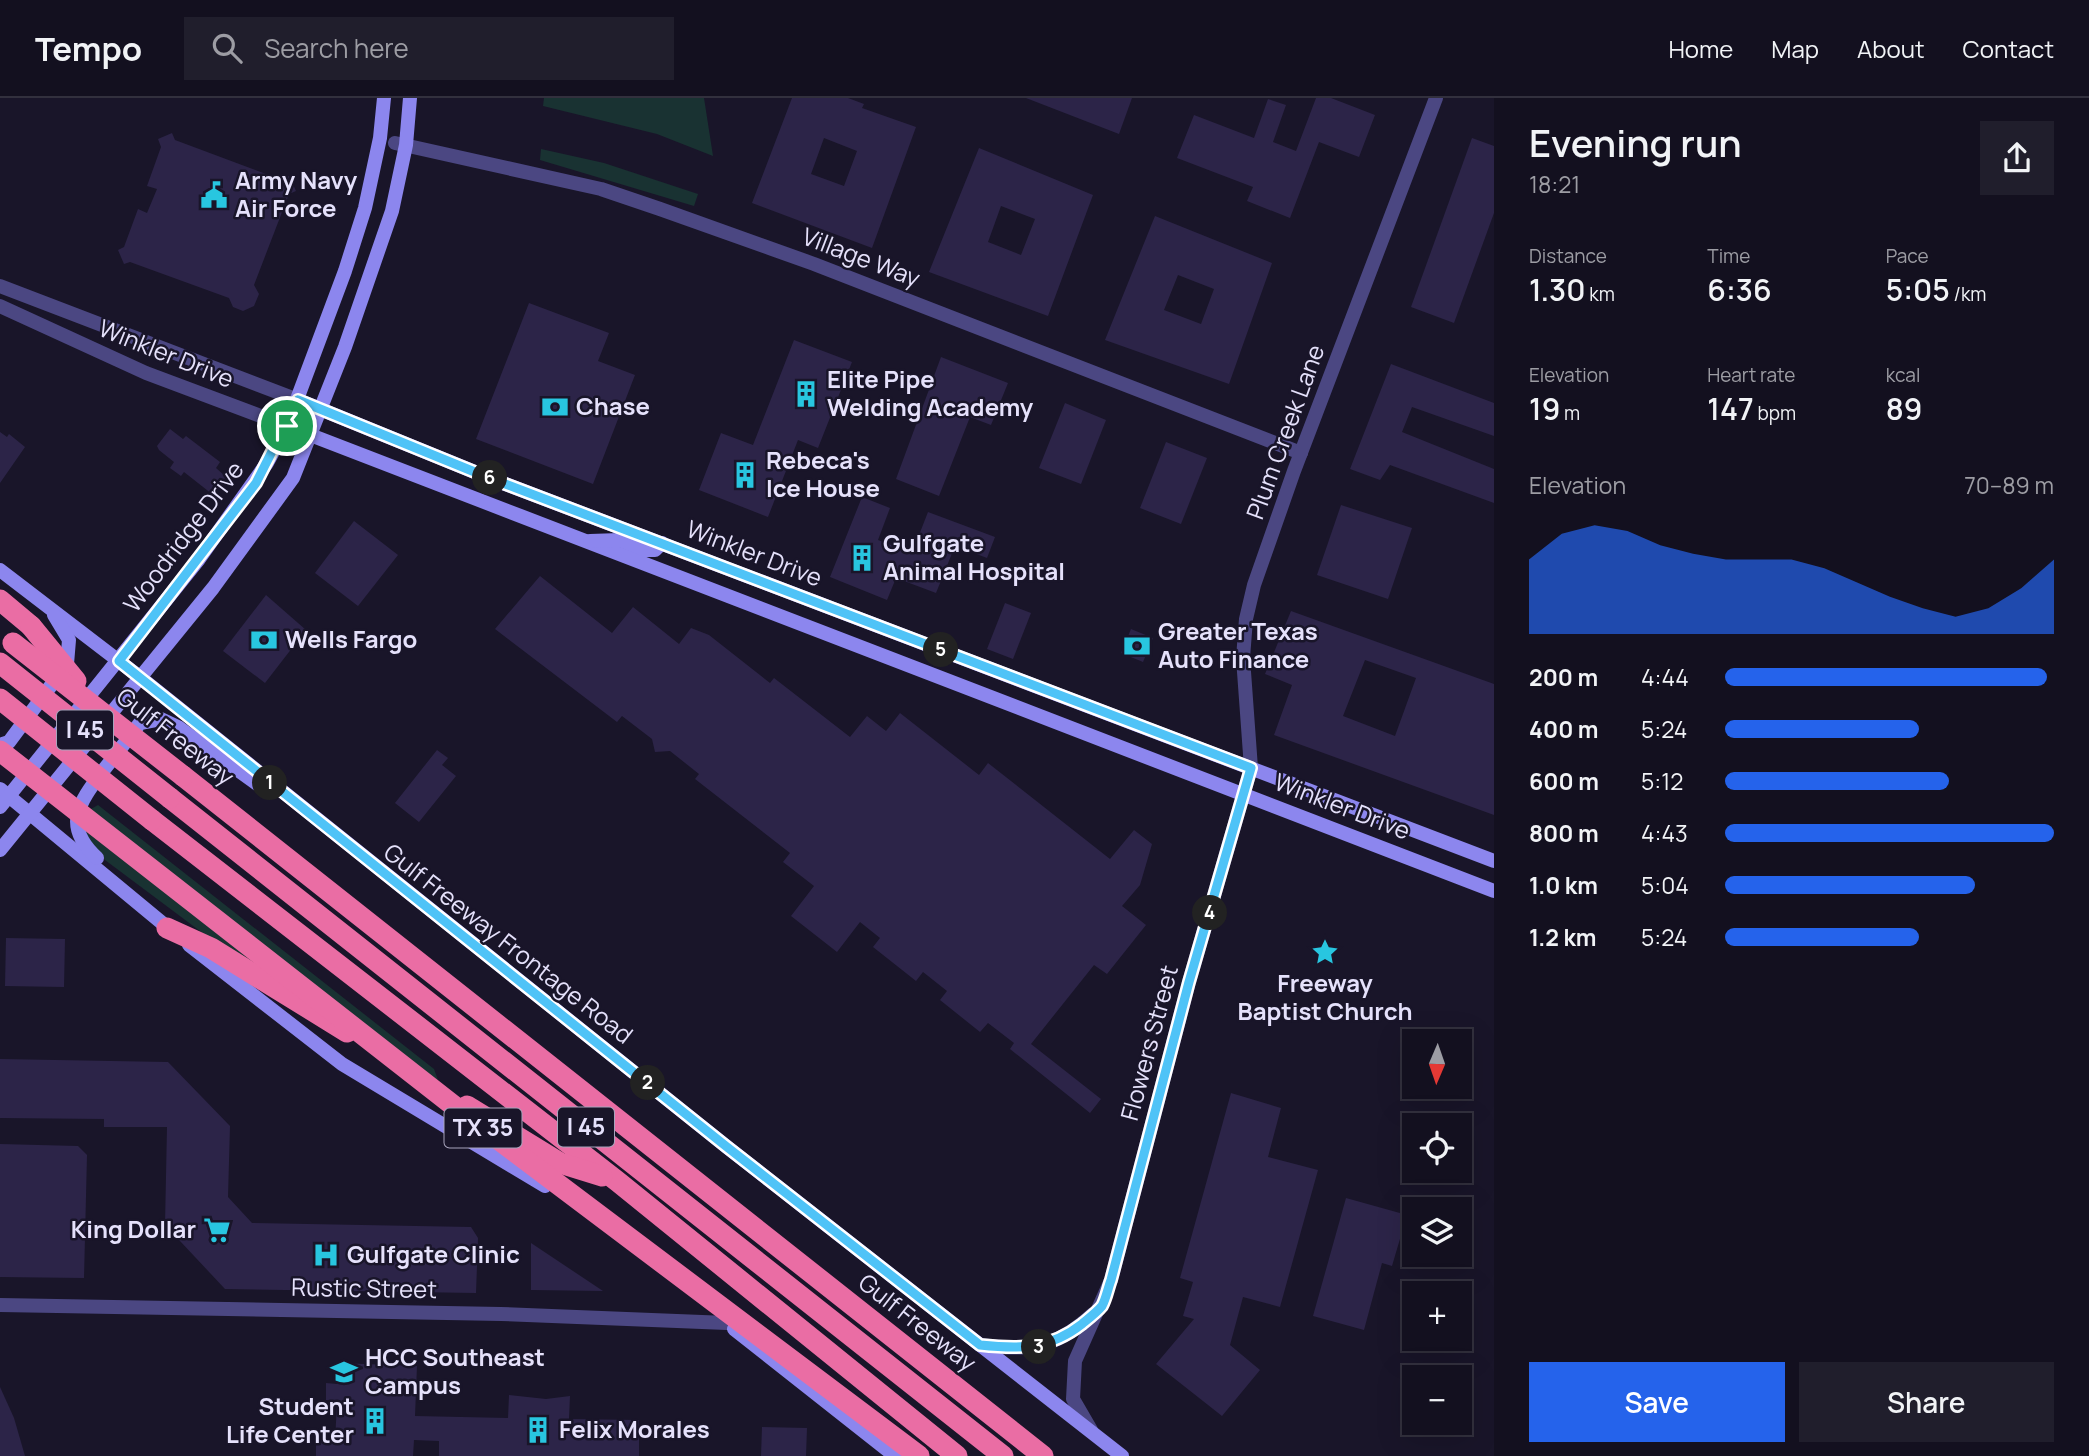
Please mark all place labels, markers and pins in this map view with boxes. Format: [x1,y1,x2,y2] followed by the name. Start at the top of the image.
[235,163,358,224] place label: Army Navy Air Force
[199,180,229,210] public building icon: Army Navy Air Force
[827,362,1034,423] place label: Elite Pipe Welding Academy
[791,379,821,409] building icon: Elite Pipe Welding Academy
[576,389,650,422] place label: Chase
[540,392,570,422] bank icon: Chase
[257,396,317,456] pin
[766,443,880,504] place label: Rebeca's Ice House
[472,460,508,496] pin: 6
[730,460,760,490] building icon: Rebeca's Ice House
[883,526,1065,587] place label: Gulfgate Animal Hospital
[847,543,877,573] building icon: Gulfgate Animal Hospital
[1158,614,1318,675] place label: Greater Texas Auto Finance
[285,622,417,655] place label: Wells Fargo
[249,625,279,655] bank icon: Wells Fargo
[1122,631,1152,661] bank icon: Greater Texas Auto Finance
[923,632,958,668] pin: 5
[252,766,288,800] pin: 1
[1192,896,1228,930] pin: 4
[1310,937,1340,967] place icon: Freeway Baptist Church
[1238,966,1412,1027] place label: Freeway Baptist Church
[630,1066,666,1100] pin: 2
[71,1212,196,1245] place label: King Dollar
[202,1215,232,1245] supermarket icon: King Dollar
[347,1237,520,1270] place label: Gulfgate Clinic
[311,1240,341,1270] hospital icon: Gulfgate Clinic
[1021,1330,1056,1364] pin: 3
[365,1340,545,1401] place label: HCC Southeast Campus
[329,1357,359,1387] school or university icon: HCC Southeast Campus
[226,1389,354,1450] place label: Student Life Center
[360,1406,390,1436] building icon: Student Life Center
[559,1412,710,1445] place label: Felix Morales
[523,1415,553,1445] building icon: Felix Morales

